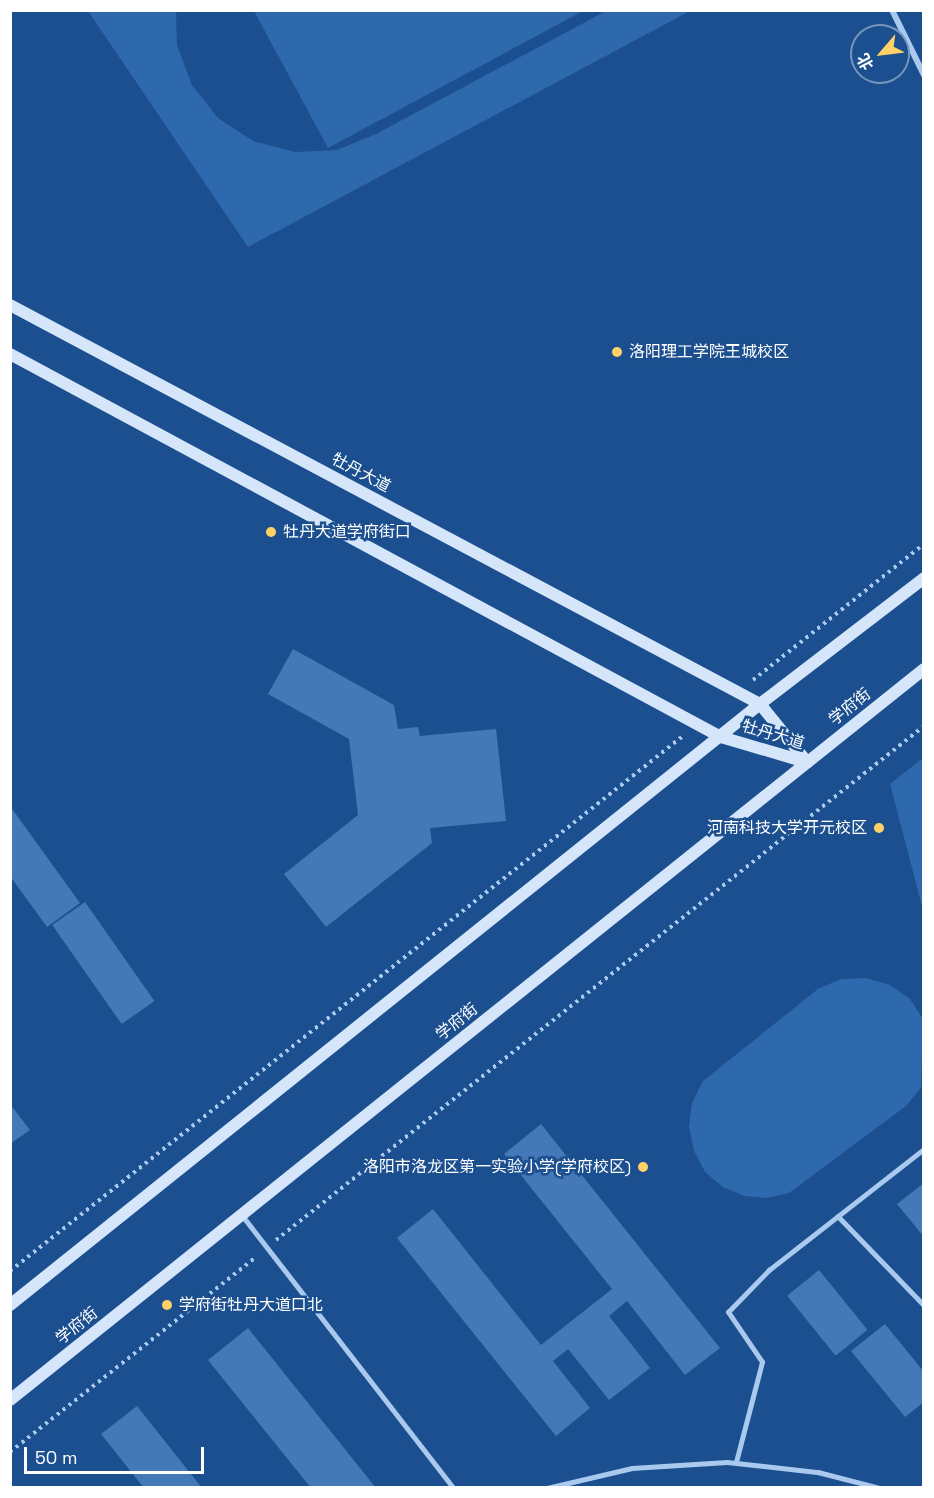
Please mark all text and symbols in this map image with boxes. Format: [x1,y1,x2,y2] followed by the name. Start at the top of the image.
[850,24,910,84] north arrow
[852,50,878,74] text: 北
[629,342,789,362] place label: 洛阳理工学院王城校区
[610,345,624,359] marker: 洛阳理工学院王城校区
[328,450,394,496] street label: 牡丹大道
[283,522,411,542] place label: 牡丹大道学府街口
[264,525,278,539] marker: 牡丹大道学府街口
[825,684,875,730] street label: 学府街
[740,716,806,754] street label: 牡丹大道
[707,818,867,838] place label: 河南科技大学开元校区
[872,821,886,835] marker: 河南科技大学开元校区
[432,999,482,1045] street label: 学府街
[363,1157,631,1177] place label: 洛阳市洛龙区第一实验小学(学府校区)
[636,1160,650,1174] marker: 洛阳市洛龙区第一实验小学(学府校区)
[179,1295,323,1315] place label: 学府街牡丹大道口北
[160,1298,174,1312] marker: 学府街牡丹大道口北
[52,1303,102,1349] street label: 学府街
[27,1435,207,1473] scale bar
[35,1446,77,1469] text: 50 m

